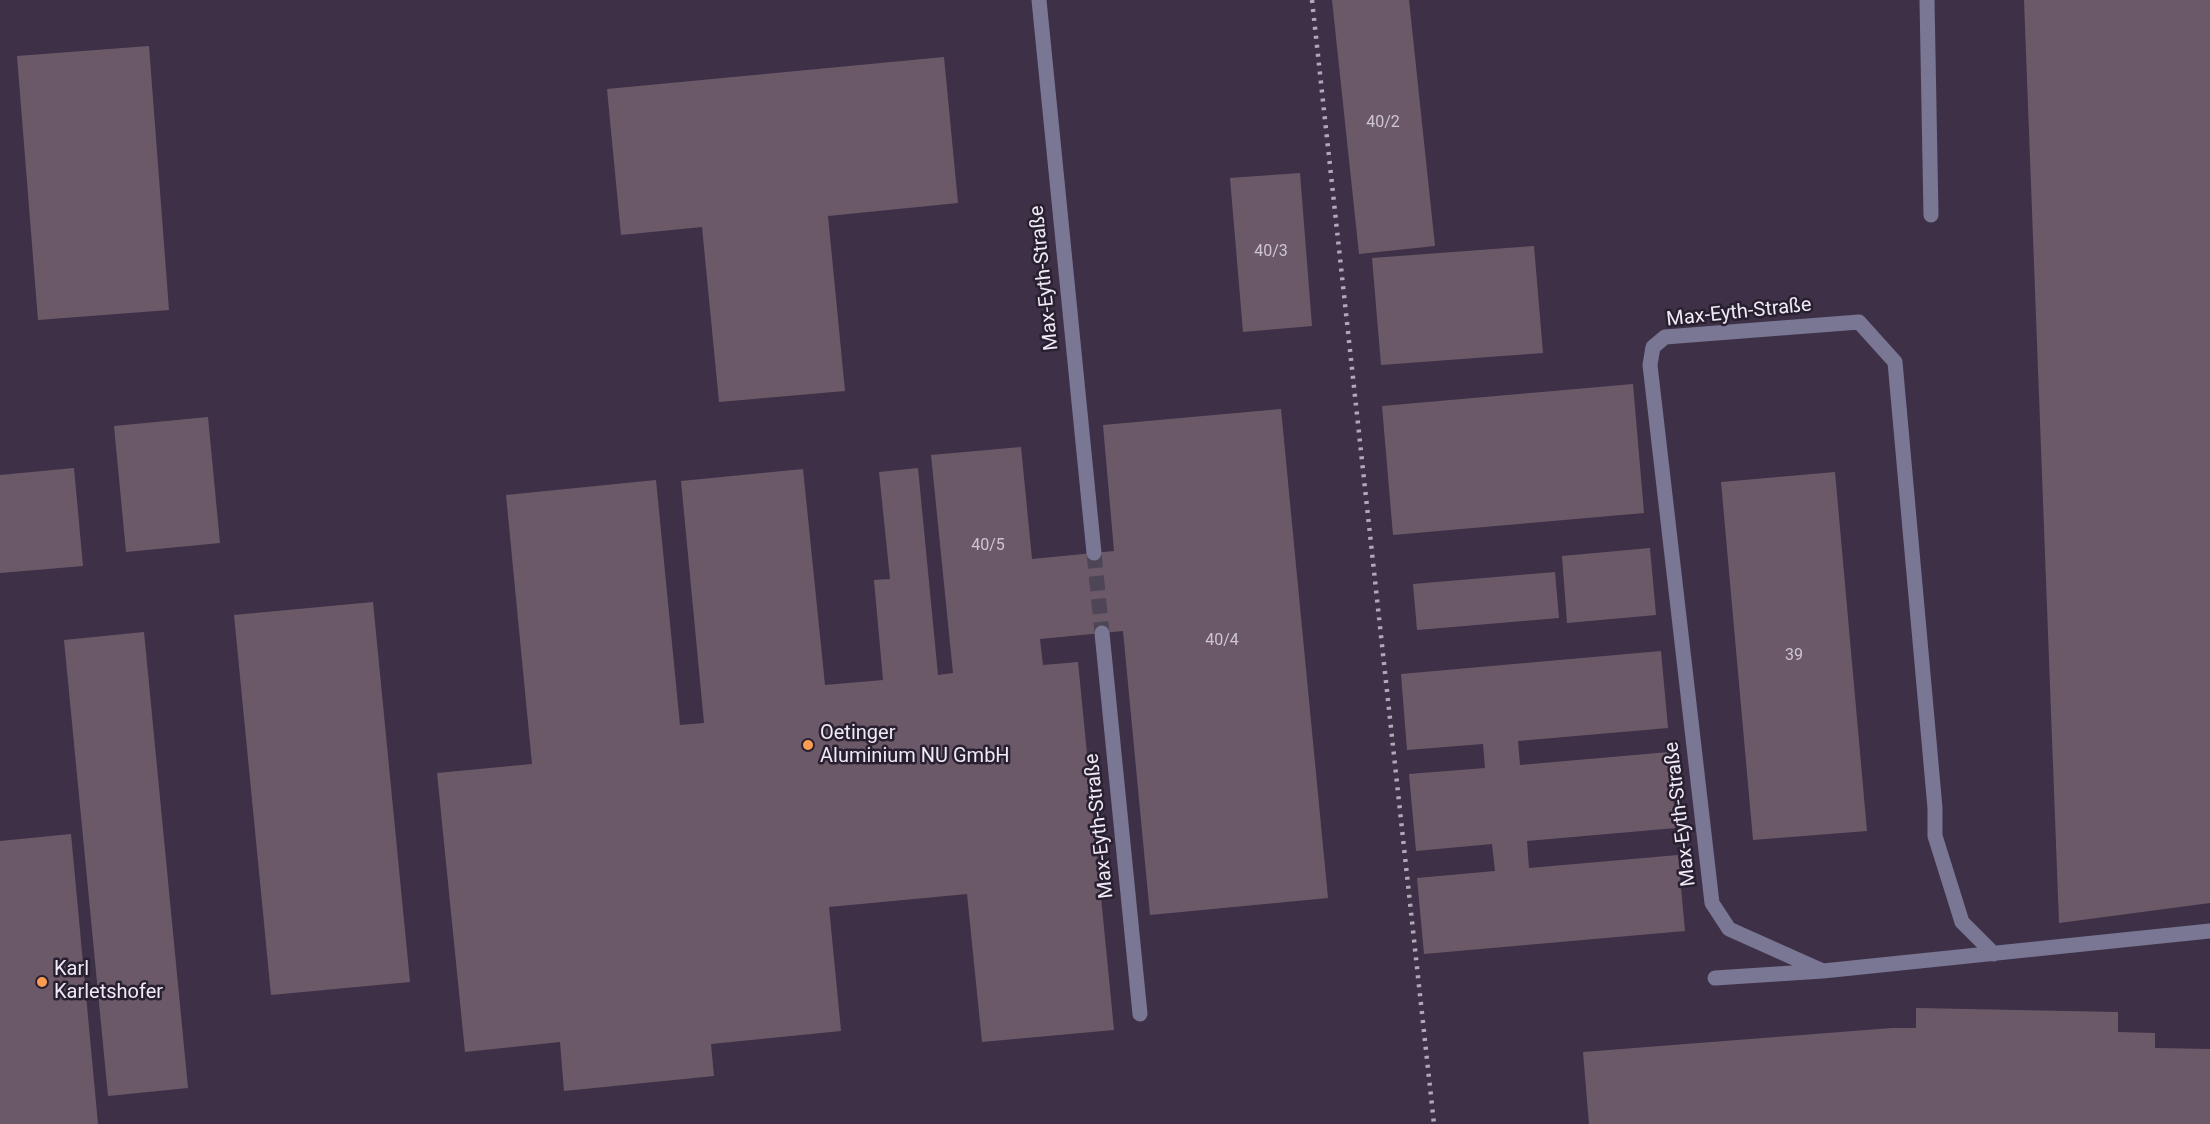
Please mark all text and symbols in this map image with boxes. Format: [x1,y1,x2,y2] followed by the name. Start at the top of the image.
[1366,113,1400,133] house number: 40/2
[1025,204,1065,352] street label: Max-Eyth-Straße
[1254,242,1288,262] house number: 40/3
[1665,293,1813,333] street label: Max-Eyth-Straße
[971,536,1005,556] house number: 40/5
[1205,631,1239,651] house number: 40/4
[1785,646,1803,666] house number: 39
[820,722,1010,769] place label: Oetinger Aluminium NU GmbH
[801,738,815,752] marker: Oetinger Aluminium NU GmbH
[1660,740,1702,888] street label: Max-Eyth-Straße
[1080,752,1120,900] street label: Max-Eyth-Straße
[54,958,163,1005] place label: Karl Karletshofer
[35,975,49,989] marker: Karl Karletshofer

